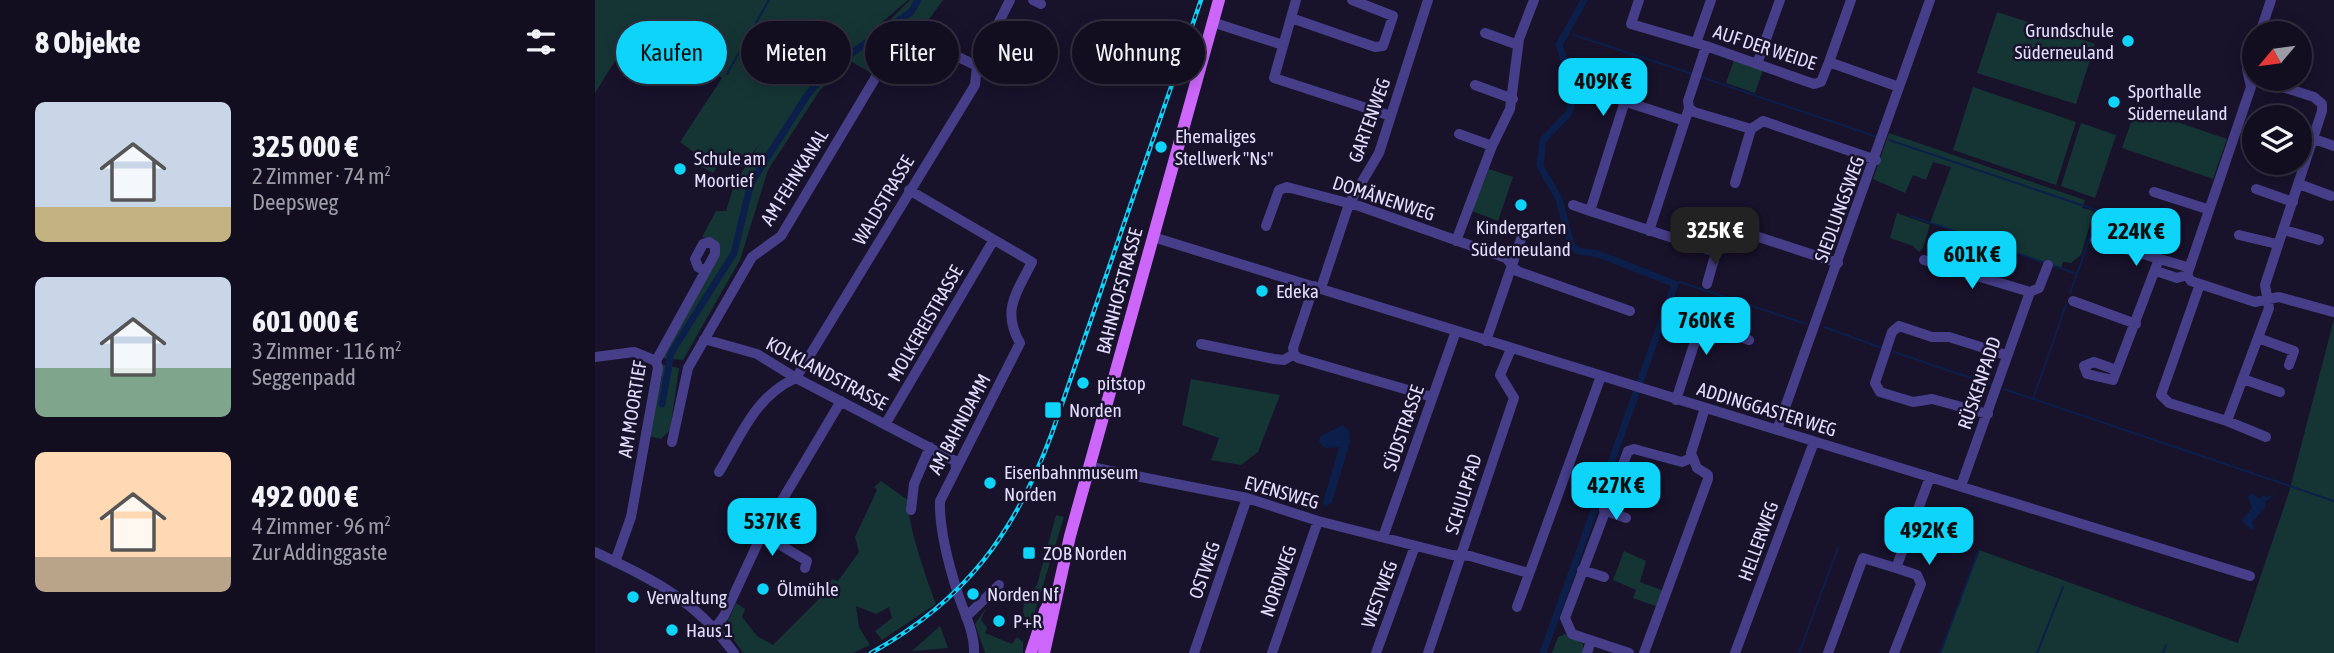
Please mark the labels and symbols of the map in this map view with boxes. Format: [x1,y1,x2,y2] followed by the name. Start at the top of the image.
[2014,19,2114,63] place label: Grundschule Süderneuland
[1711,20,1819,74] street label: AUF DER WEIDE
[2242,21,2312,91] north arrow
[2120,33,2136,49] marker: Grundschule Süderneuland
[1546,58,1660,118] pin: 409K €
[1344,75,1394,165] street label: GARTENWEG
[2128,80,2228,124] place label: Sporthalle Süderneuland
[2106,94,2122,110] marker: Sporthalle Süderneuland
[756,124,833,229] street label: AM FEHNKANAL
[1175,125,1273,169] place label: Ehemaliges Stellwerk "Ns"
[1153,139,1169,155] marker: Ehemaliges Stellwerk "Ns"
[694,147,766,191] place label: Schule am Moortief
[848,152,918,248] street label: WALDSTRASSE
[1810,153,1868,265] street label: SIEDLUNGSWEG
[672,161,688,177] marker: Schule am Moortief
[1330,171,1438,225] street label: DOMÄNENWEG
[1513,197,1529,213] marker: Kindergarten Süderneuland
[1658,208,1772,267] pin: 325K €
[2079,208,2193,268] pin: 224K €
[1471,216,1571,260] place label: Kindergarten Süderneuland
[1092,226,1146,356] street label: BAHNHOFSTRASSE
[1915,232,2029,291] pin: 601K €
[883,261,967,385] street label: MOLKEREISTRASSE
[1276,280,1319,302] place label: Edeka
[1254,283,1270,299] marker: Edeka
[1649,298,1763,357] pin: 760K €
[763,332,891,414] street label: KOLKLANDSTRASSE
[1953,334,2005,432] street label: RÜSKENPADD
[613,359,651,459] street label: AM MOORTIEF
[923,370,995,478] street label: AM BAHNDAMM
[1097,372,1146,394] place label: pitstop
[1075,375,1091,391] marker: pitstop
[1695,377,1839,441] street label: ADDINGGASTER WEG
[1378,382,1428,474] street label: SÜDSTRASSE
[1069,399,1122,421] place label: Norden
[1043,400,1063,420] marker: Norden
[1440,451,1486,537] street label: SCHULPFAD
[1004,461,1138,505] place label: Eisenbahnmuseum Norden
[1559,462,1673,522] pin: 427K €
[1242,471,1322,513] street label: EVENSWEG
[982,475,998,491] marker: Eisenbahnmuseum Norden
[715,498,829,558] pin: 537K €
[1733,498,1783,584] street label: HELLERWEG
[1872,508,1986,567] pin: 492K €
[1184,538,1224,602] street label: OSTWEG
[1043,542,1127,564] place label: ZOB Norden
[1256,542,1300,620] street label: NORDWEG
[1021,545,1037,561] marker: ZOB Norden
[1357,557,1401,631] street label: WESTWEG
[777,578,839,600] place label: Ölmühle
[755,581,771,597] marker: Ölmühle
[987,583,1059,605] place label: Norden Nf
[647,586,728,608] place label: Verwaltung
[965,586,981,602] marker: Norden Nf
[625,589,641,605] marker: Verwaltung
[1013,610,1042,632] place label: P+R
[991,613,1007,629] marker: P+R
[686,619,733,641] place label: Haus 1
[664,622,680,638] marker: Haus 1

